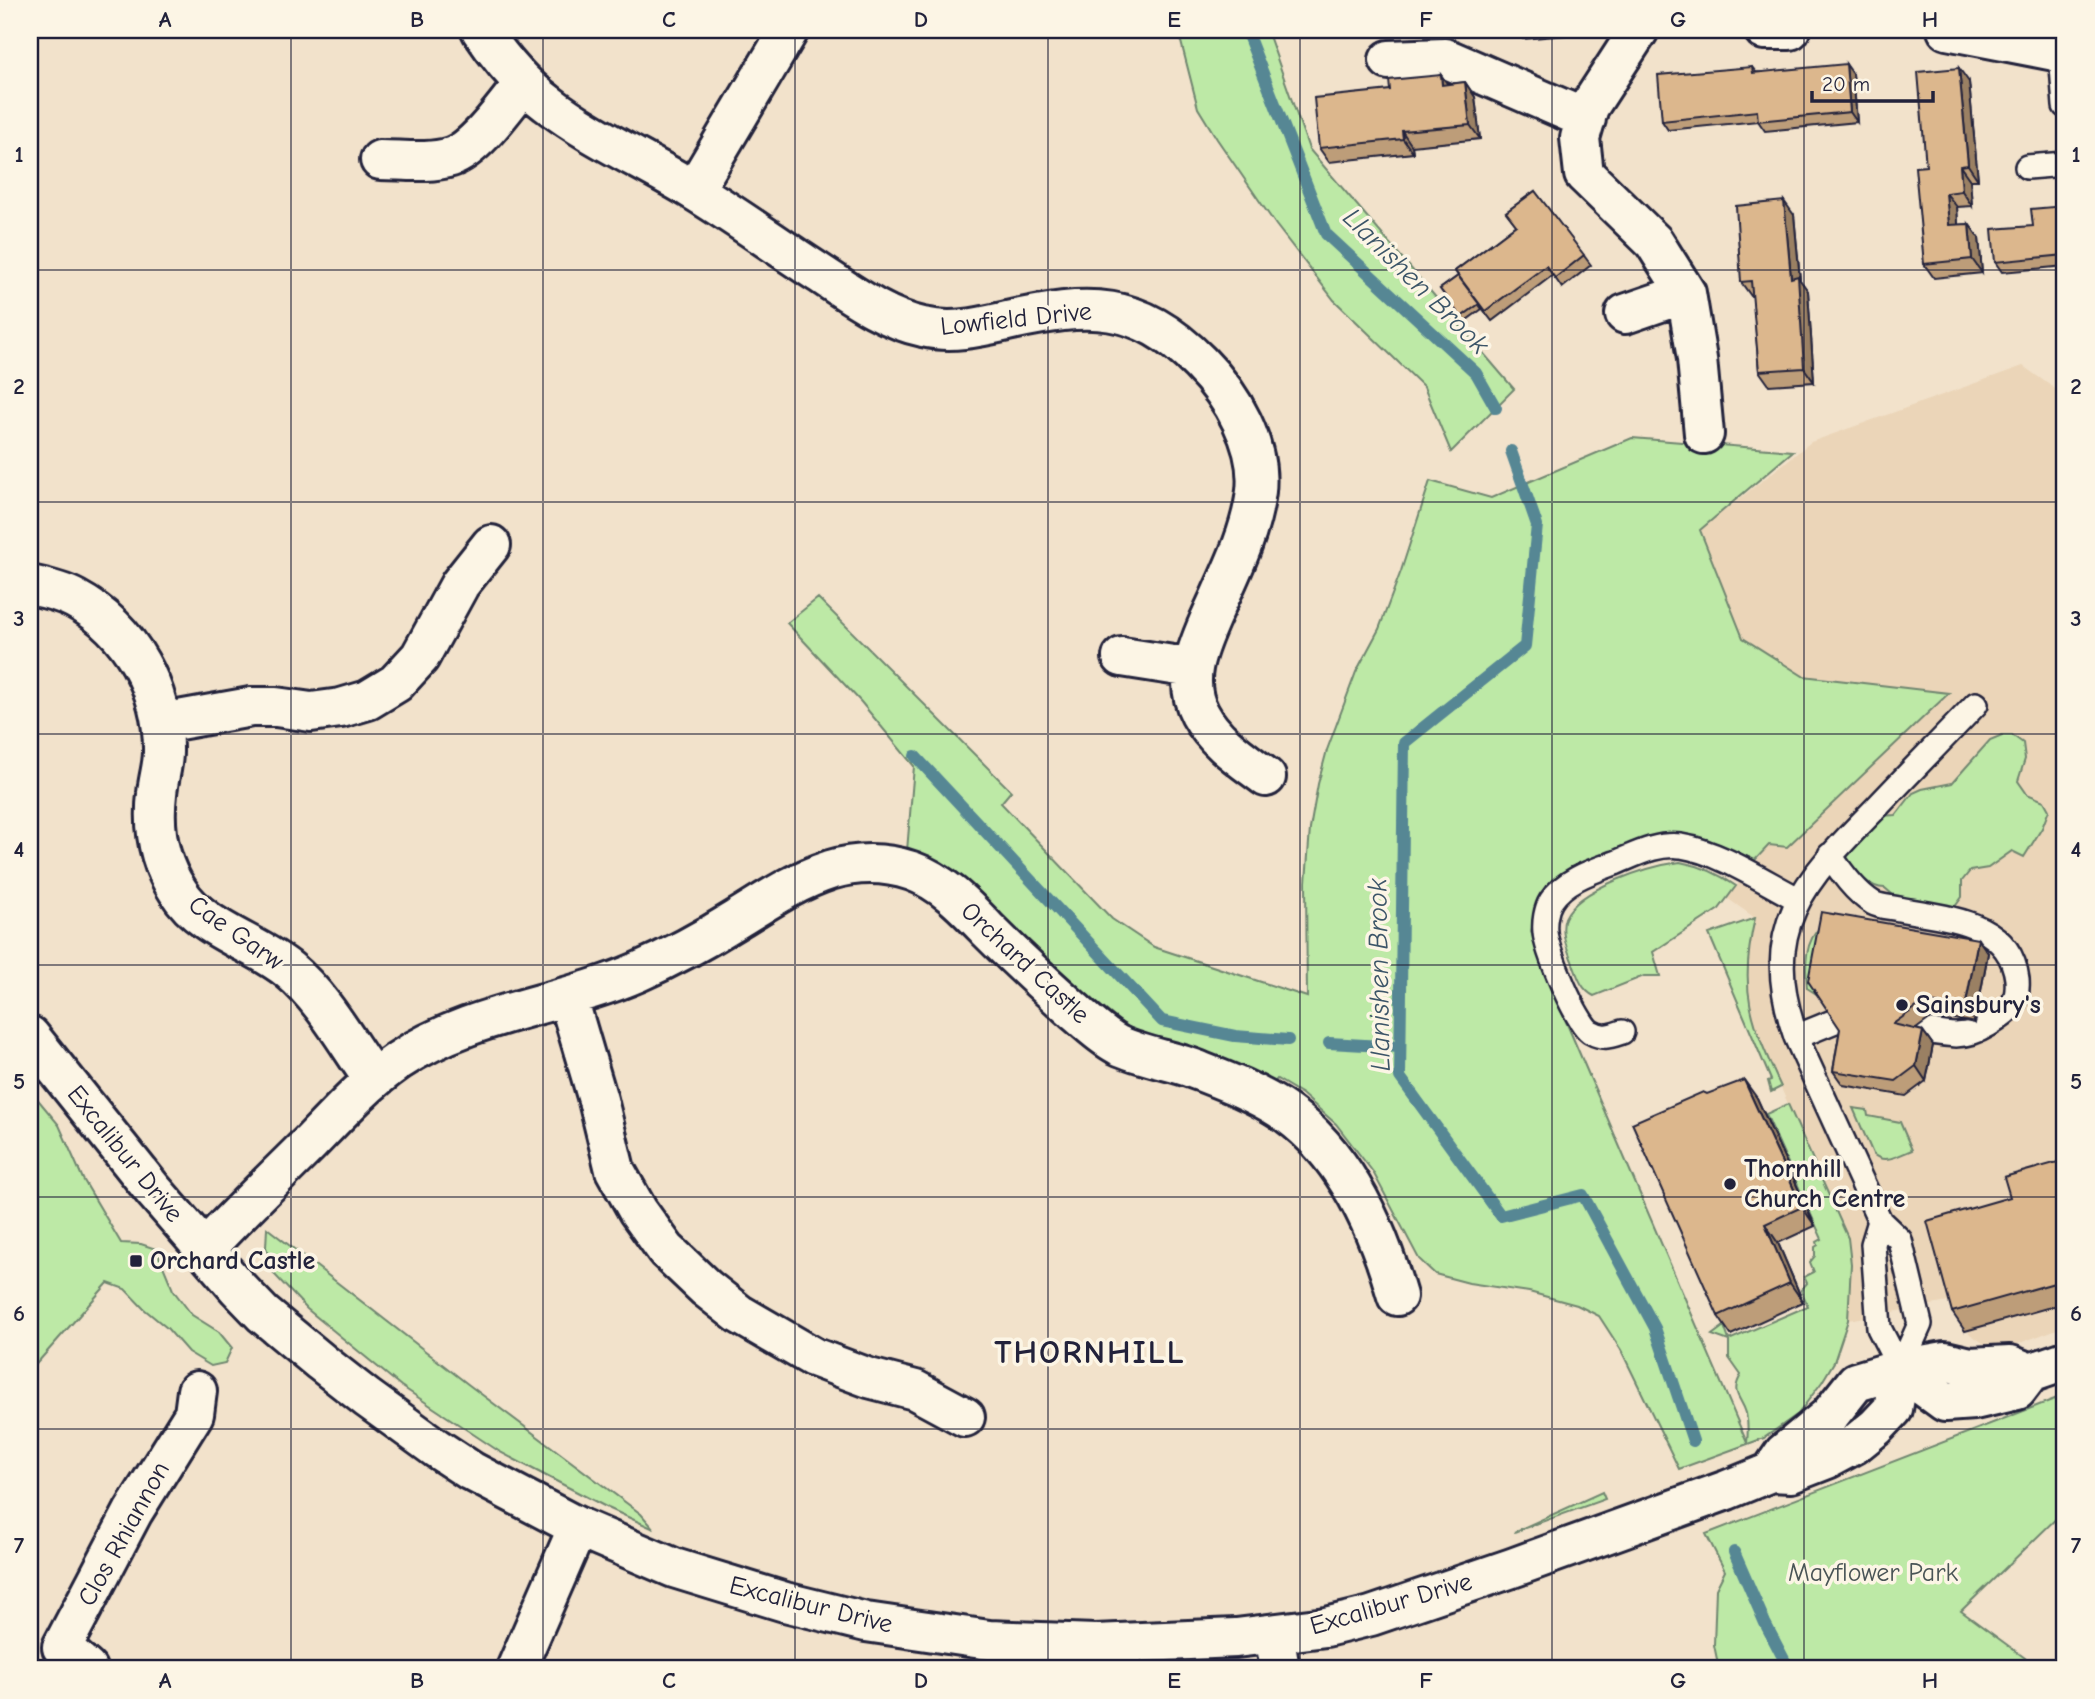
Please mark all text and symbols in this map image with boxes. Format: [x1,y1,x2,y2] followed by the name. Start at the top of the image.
[159,6,172,33] text: A
[410,6,424,33] text: B
[662,6,676,33] text: C
[914,6,928,33] text: D
[1167,6,1181,33] text: E
[1419,6,1433,33] text: F
[1670,6,1686,33] text: G
[1922,6,1938,33] text: H
[1812,60,1932,104] scale bar
[1822,72,1870,96] text: 20 m
[14,141,24,168] text: 1
[2071,141,2081,168] text: 1
[1337,202,1496,361] water label: Llanishen Brook
[939,296,1093,342] street label: Lowfield Drive
[13,373,25,400] text: 2
[2070,373,2082,400] text: 2
[13,605,25,632] text: 3
[2070,605,2082,632] text: 3
[14,836,25,863] text: 4
[2071,836,2082,863] text: 4
[1361,878,1397,1072] water label: Llanishen Brook
[183,889,290,977] street label: Cae Garw
[955,896,1095,1030] street label: Orchard Castle
[1916,990,2041,1020] place label: Sainsbury's
[1894,997,1910,1013] marker: Sainsbury's
[13,1068,25,1095] text: 5
[2070,1068,2082,1095] text: 5
[61,1080,189,1228] street label: Excalibur Drive
[1744,1154,1905,1214] place label: Thornhill Church Centre
[1722,1176,1738,1192] marker: Thornhill Church Centre
[150,1246,316,1276] place label: Orchard Castle
[128,1253,144,1269] marker: Orchard Castle
[13,1300,25,1327] text: 6
[2070,1300,2082,1327] text: 6
[994,1333,1186,1371] district label: THORNHILL
[72,1457,176,1611] street label: Clos Rhiannon
[14,1532,25,1559] text: 7
[2071,1532,2082,1559] text: 7
[1788,1558,1959,1588] park label: Mayflower Park
[1307,1567,1475,1641] street label: Excalibur Drive
[726,1570,896,1640] street label: Excalibur Drive
[159,1667,172,1694] text: A
[410,1667,424,1694] text: B
[662,1667,676,1694] text: C
[914,1667,928,1694] text: D
[1167,1667,1181,1694] text: E
[1419,1667,1433,1694] text: F
[1670,1667,1686,1694] text: G
[1922,1667,1938,1694] text: H

